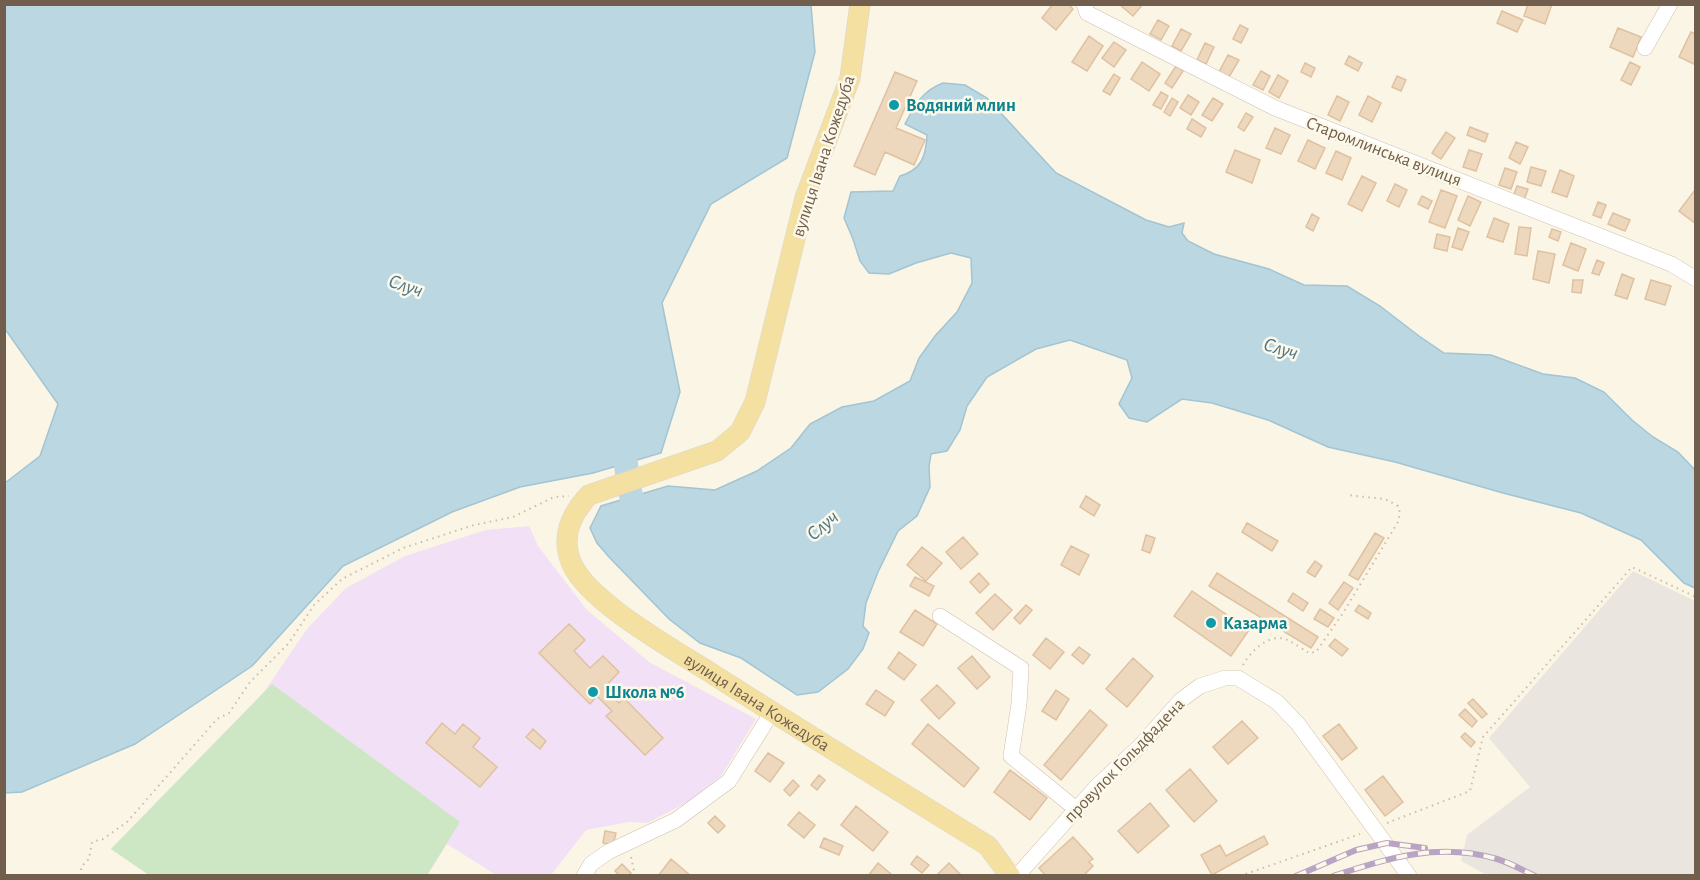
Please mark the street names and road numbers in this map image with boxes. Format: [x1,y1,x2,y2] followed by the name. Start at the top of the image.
[788,73,859,239] street label: вулиця Івана Кожедуба
[1303,114,1464,190] street label: Старомлинська вулиця
[680,651,832,755] street label: вулиця Івана Кожедуба
[1061,695,1188,826] street label: провулок Гольдфадена

